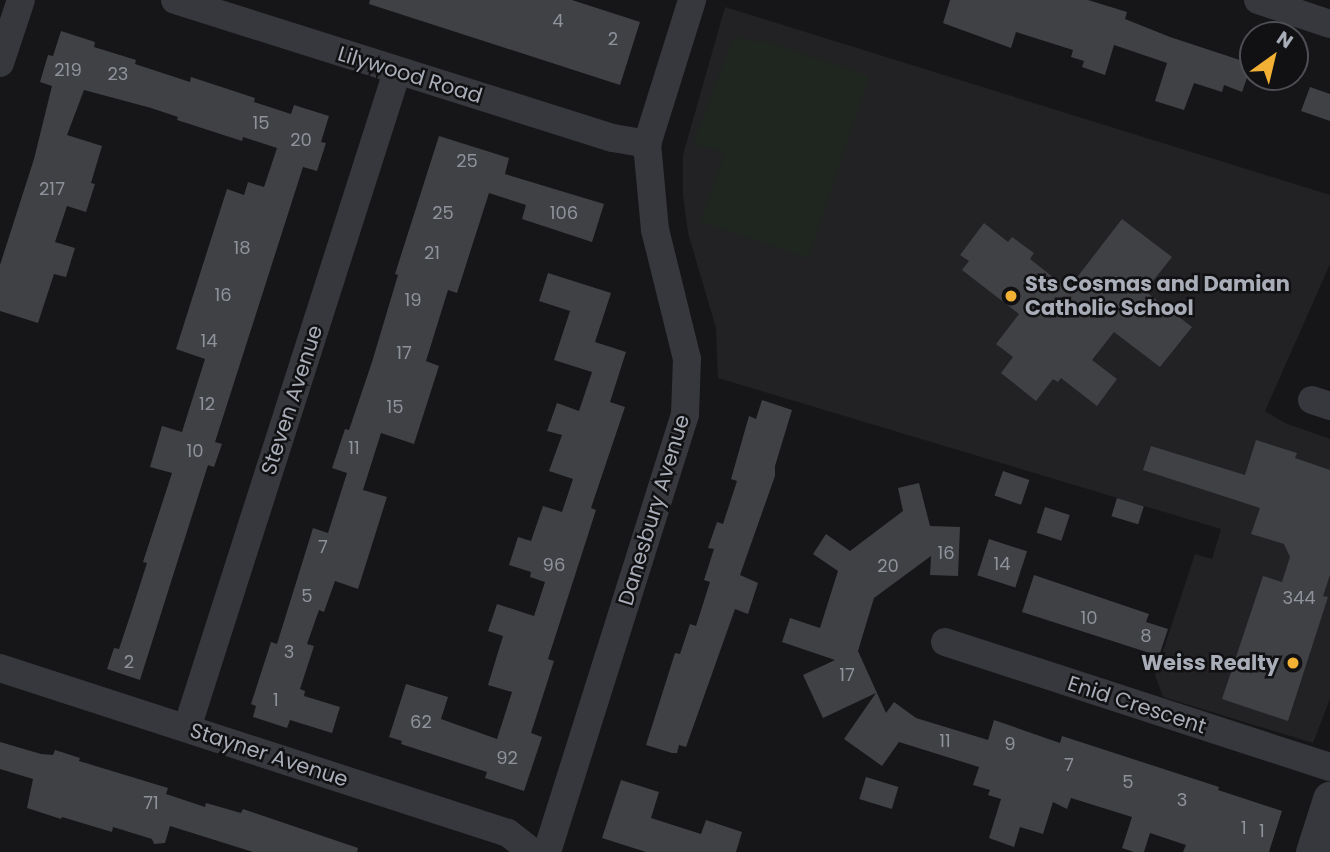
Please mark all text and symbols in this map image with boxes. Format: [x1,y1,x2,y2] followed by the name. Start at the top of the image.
[552,10,564,32] house number: 4
[1239,21,1309,91] north arrow
[1271,25,1298,55] text: N
[608,28,618,50] house number: 2
[335,41,485,109] street label: Lilywood Road
[54,59,82,81] house number: 219
[108,63,128,85] house number: 23
[252,112,270,134] house number: 15
[290,129,312,151] house number: 20
[456,150,478,172] house number: 25
[39,178,65,200] house number: 217
[432,202,454,224] house number: 25
[550,202,578,224] house number: 106
[233,237,251,259] house number: 18
[424,242,440,264] house number: 21
[1025,271,1290,321] place label: Sts Cosmas and Damian Catholic School
[214,284,232,306] house number: 16
[1003,288,1019,304] marker: Sts Cosmas and Damian Catholic School
[404,289,422,311] house number: 19
[256,322,328,478] street label: Steven Avenue
[200,330,218,352] house number: 14
[396,342,412,364] house number: 17
[199,393,215,415] house number: 12
[386,396,404,418] house number: 15
[613,412,695,608] street label: Danesbury Avenue
[348,437,360,459] house number: 11
[186,440,204,462] house number: 10
[318,536,328,558] house number: 7
[937,542,955,564] house number: 16
[993,553,1011,575] house number: 14
[543,554,565,576] house number: 96
[877,555,899,577] house number: 20
[301,585,313,607] house number: 5
[1282,587,1316,609] house number: 344
[1080,607,1098,629] house number: 10
[1140,625,1152,647] house number: 8
[284,641,294,663] house number: 3
[1141,650,1279,676] place label: Weiss Realty
[124,651,134,673] house number: 2
[1285,655,1301,671] marker: Weiss Realty
[839,664,855,686] house number: 17
[1065,671,1209,739] street label: Enid Crescent
[273,689,279,711] house number: 1
[410,711,432,733] house number: 62
[187,718,351,792] street label: Stayner Avenue
[939,730,951,752] house number: 11
[1004,733,1016,755] house number: 9
[496,747,518,769] house number: 92
[1064,754,1074,776] house number: 7
[1122,771,1134,793] house number: 5
[1177,789,1187,811] house number: 3
[143,792,159,814] house number: 71
[1241,817,1247,839] house number: 1
[1259,820,1265,842] house number: 1

